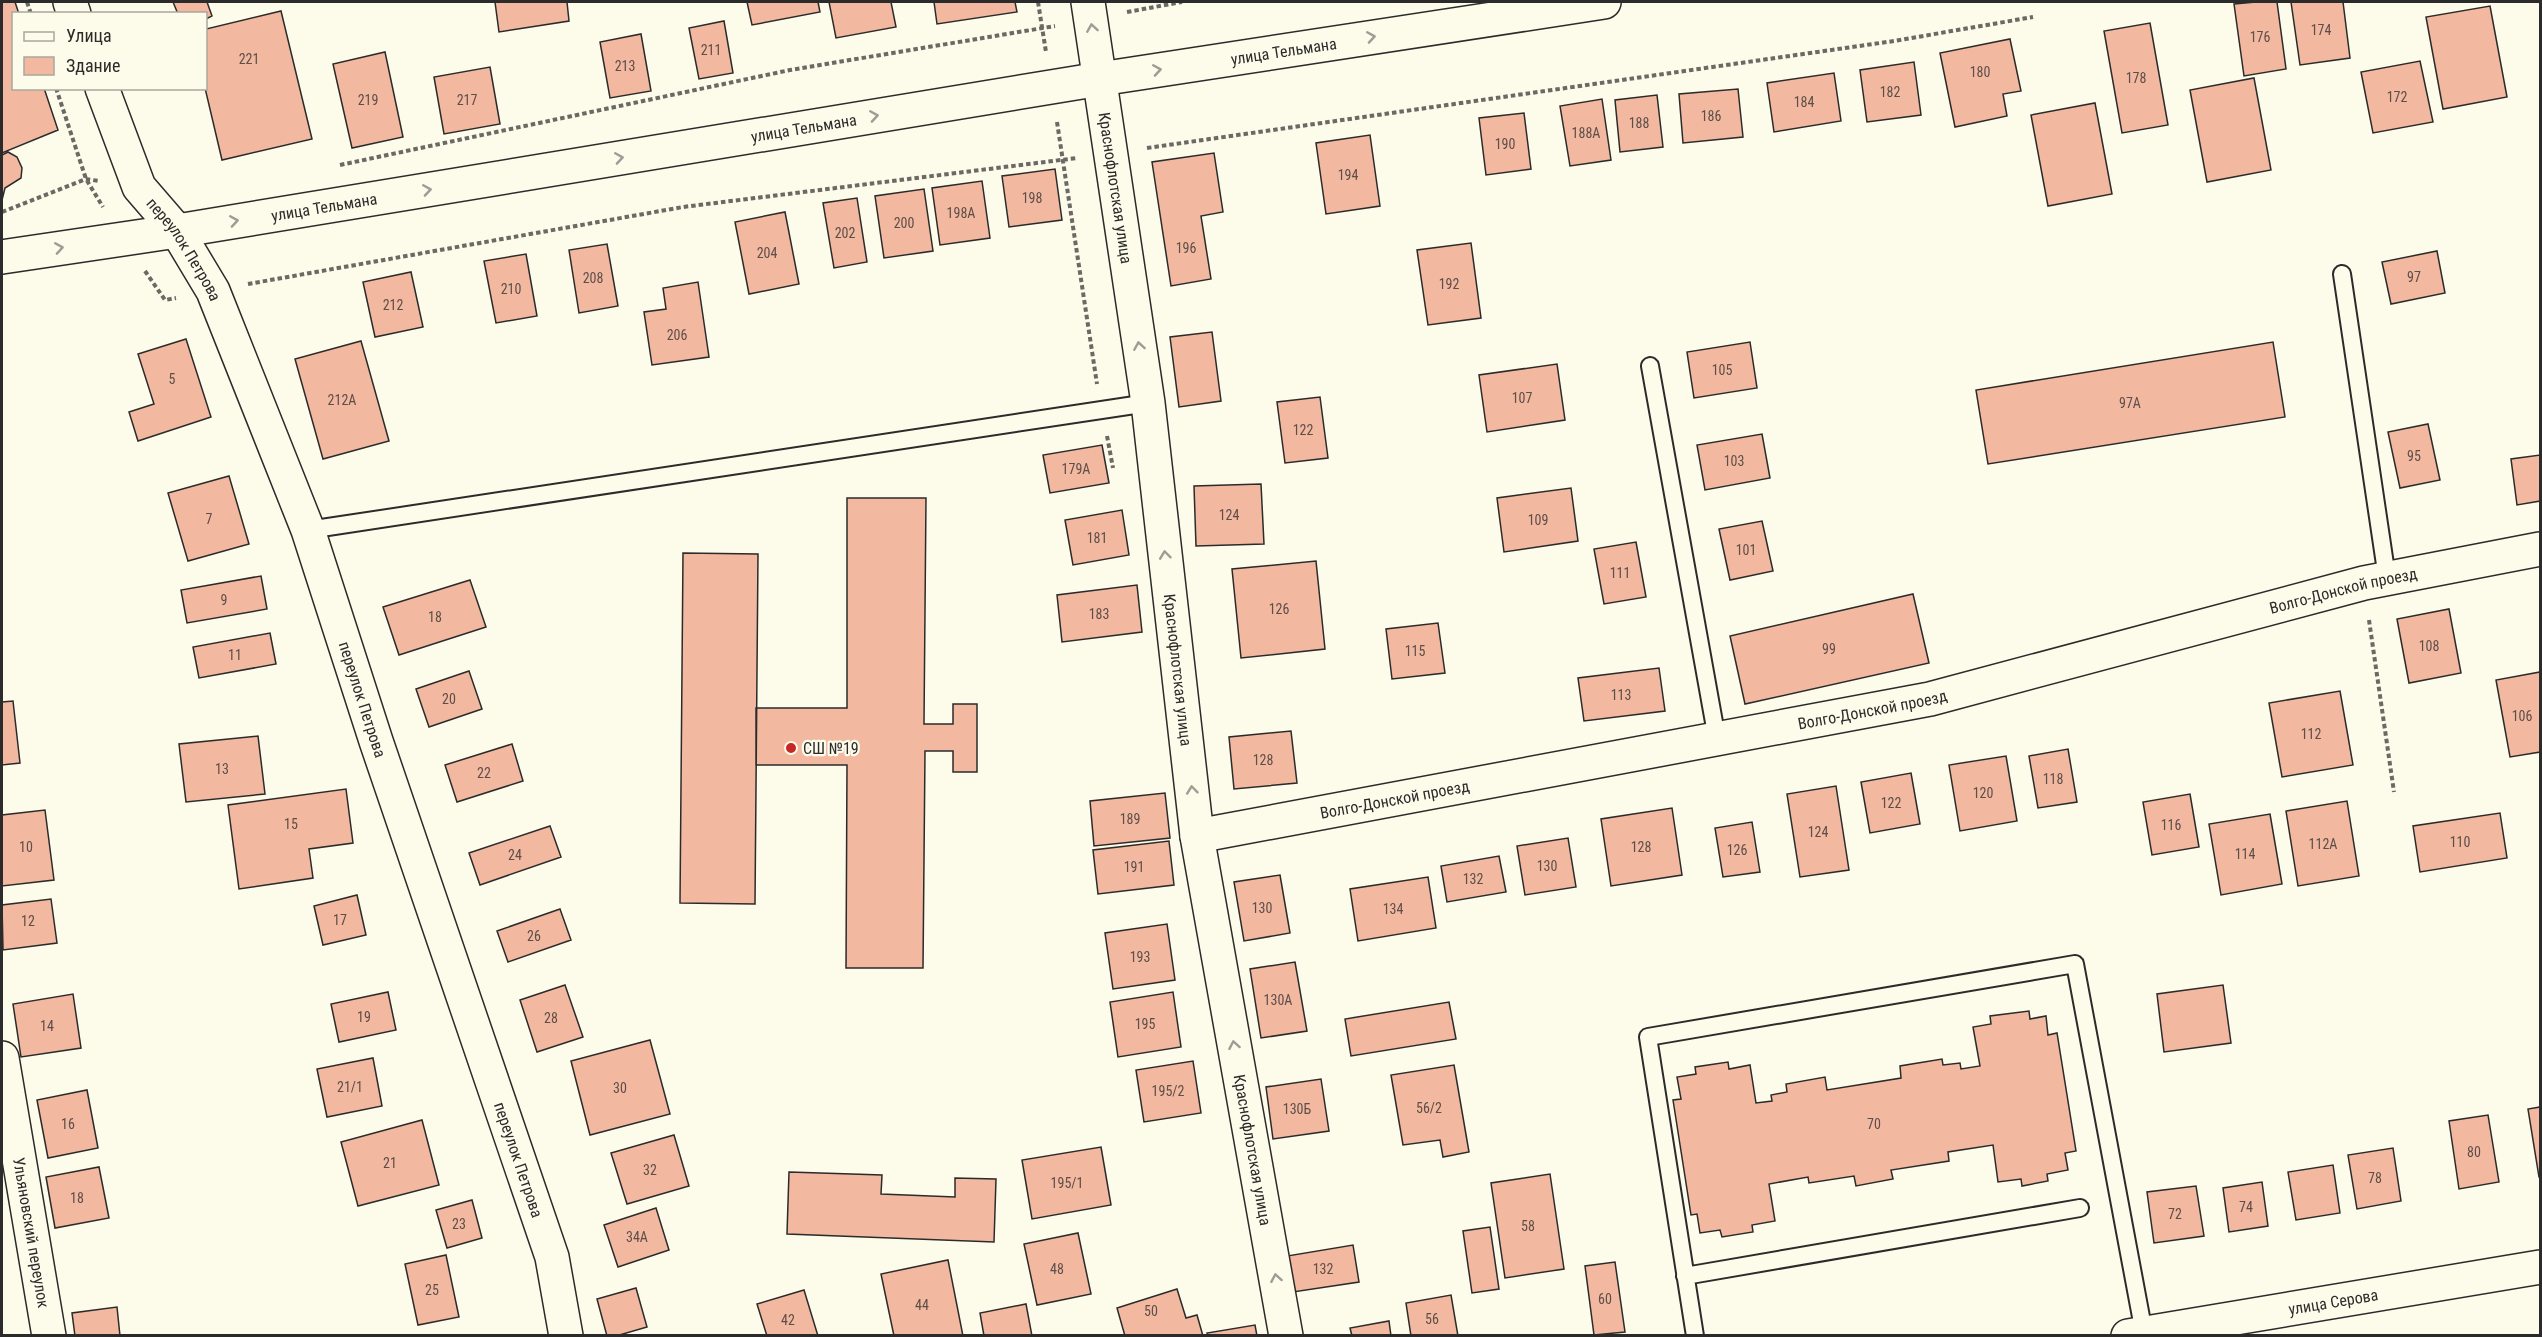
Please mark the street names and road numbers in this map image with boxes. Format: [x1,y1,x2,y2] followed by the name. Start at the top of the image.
[1229,34,1338,68] street label: улица Тельмана
[749,110,858,146] street label: улица Тельмана
[1095,111,1137,265] street label: Краснофлотская улица
[270,189,378,225] street label: улица Тельмана
[143,194,225,303] street label: переулок Петрова
[2267,563,2419,617] street label: Волго-Донской проезд
[1160,593,1196,747] street label: Краснофлотская улица
[335,639,390,760] street label: переулок Петрова
[1796,685,1949,733] street label: Волго-Донской проезд
[1318,776,1471,822] street label: Волго-Донской проезд
[1230,1073,1276,1227] street label: Краснофлотская улица
[490,1099,547,1220] street label: переулок Петрова
[9,1156,54,1309] street label: Ульяновский переулок
[2287,1285,2379,1318] street label: улица Серова

